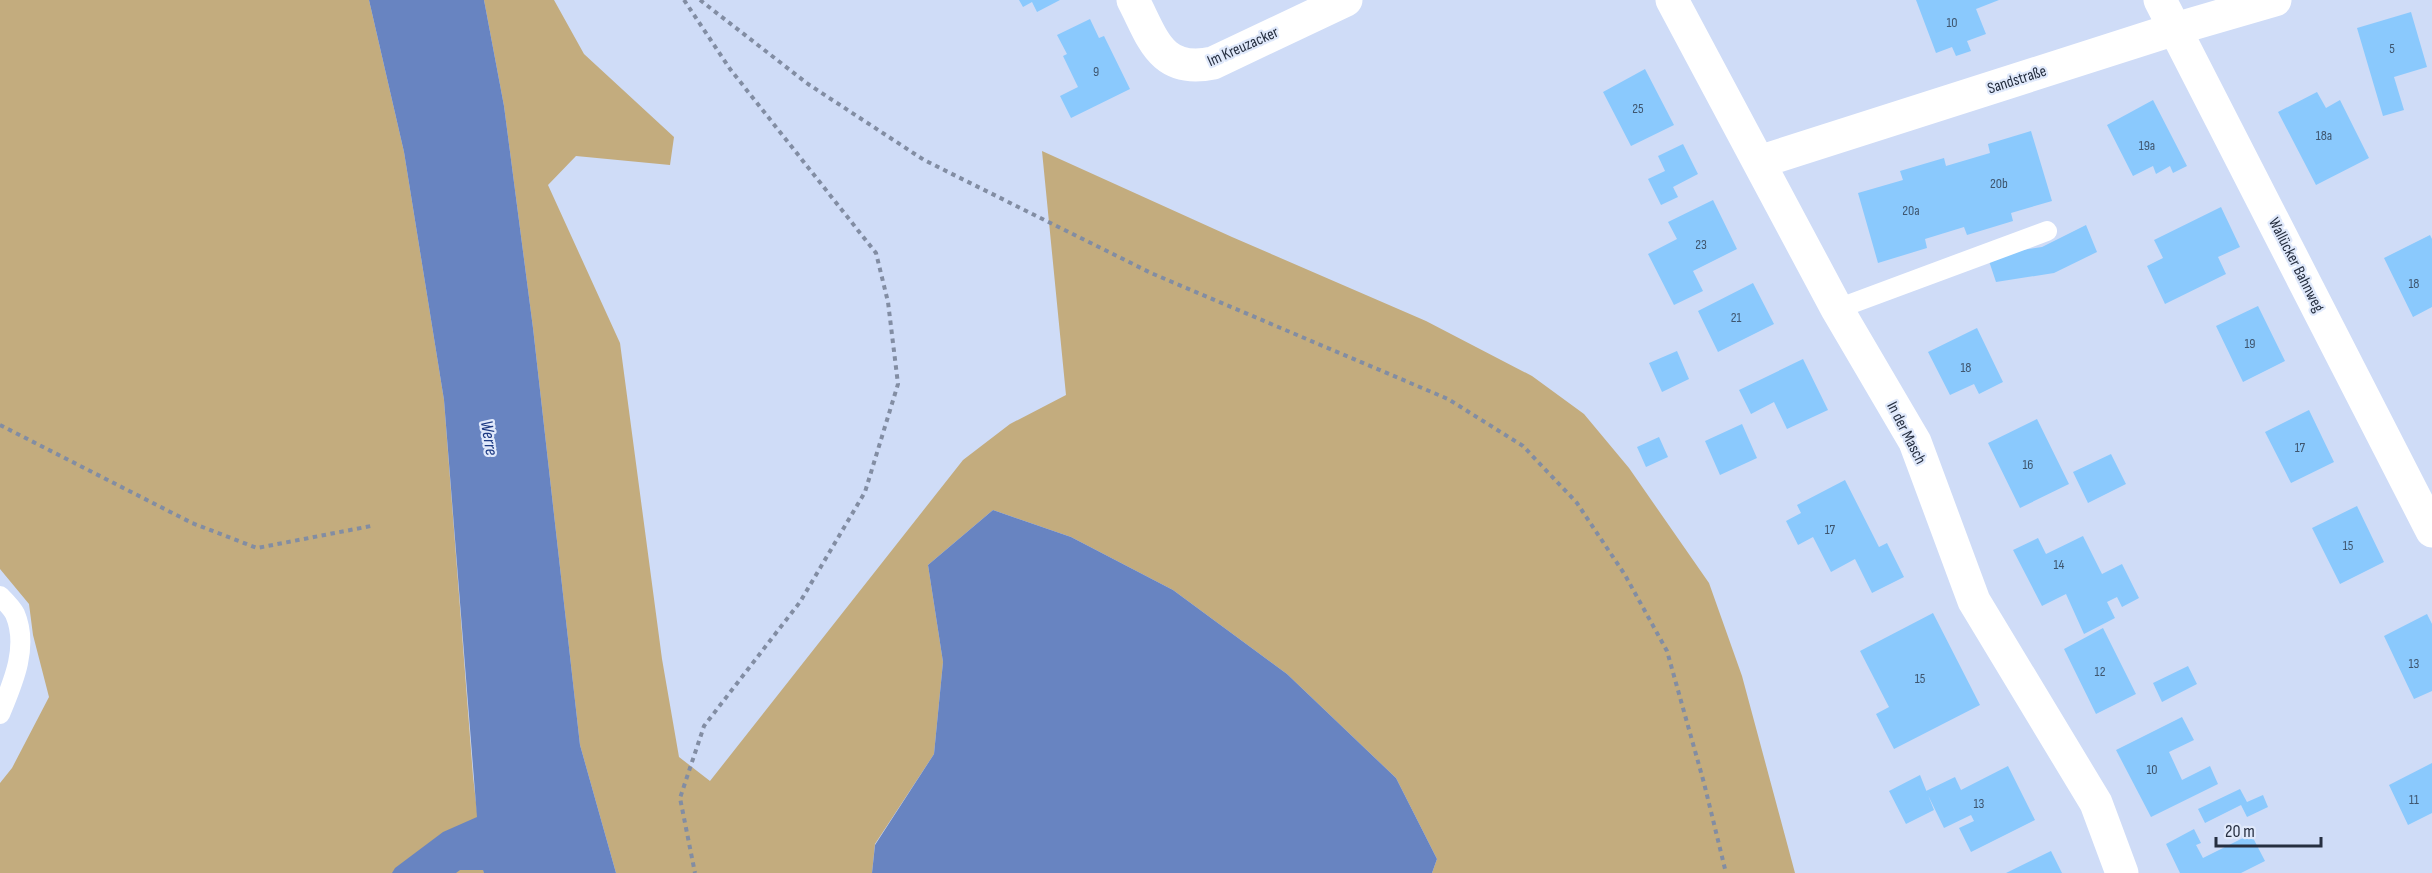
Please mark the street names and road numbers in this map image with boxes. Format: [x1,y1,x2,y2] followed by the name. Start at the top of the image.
[1204,23,1282,71] street label: Im Kreuzacker
[1985,62,2049,98] street label: Sandstraße
[2264,215,2328,315] street label: Wallücker Bahnweg
[1882,399,1930,467] street label: In der Masch

